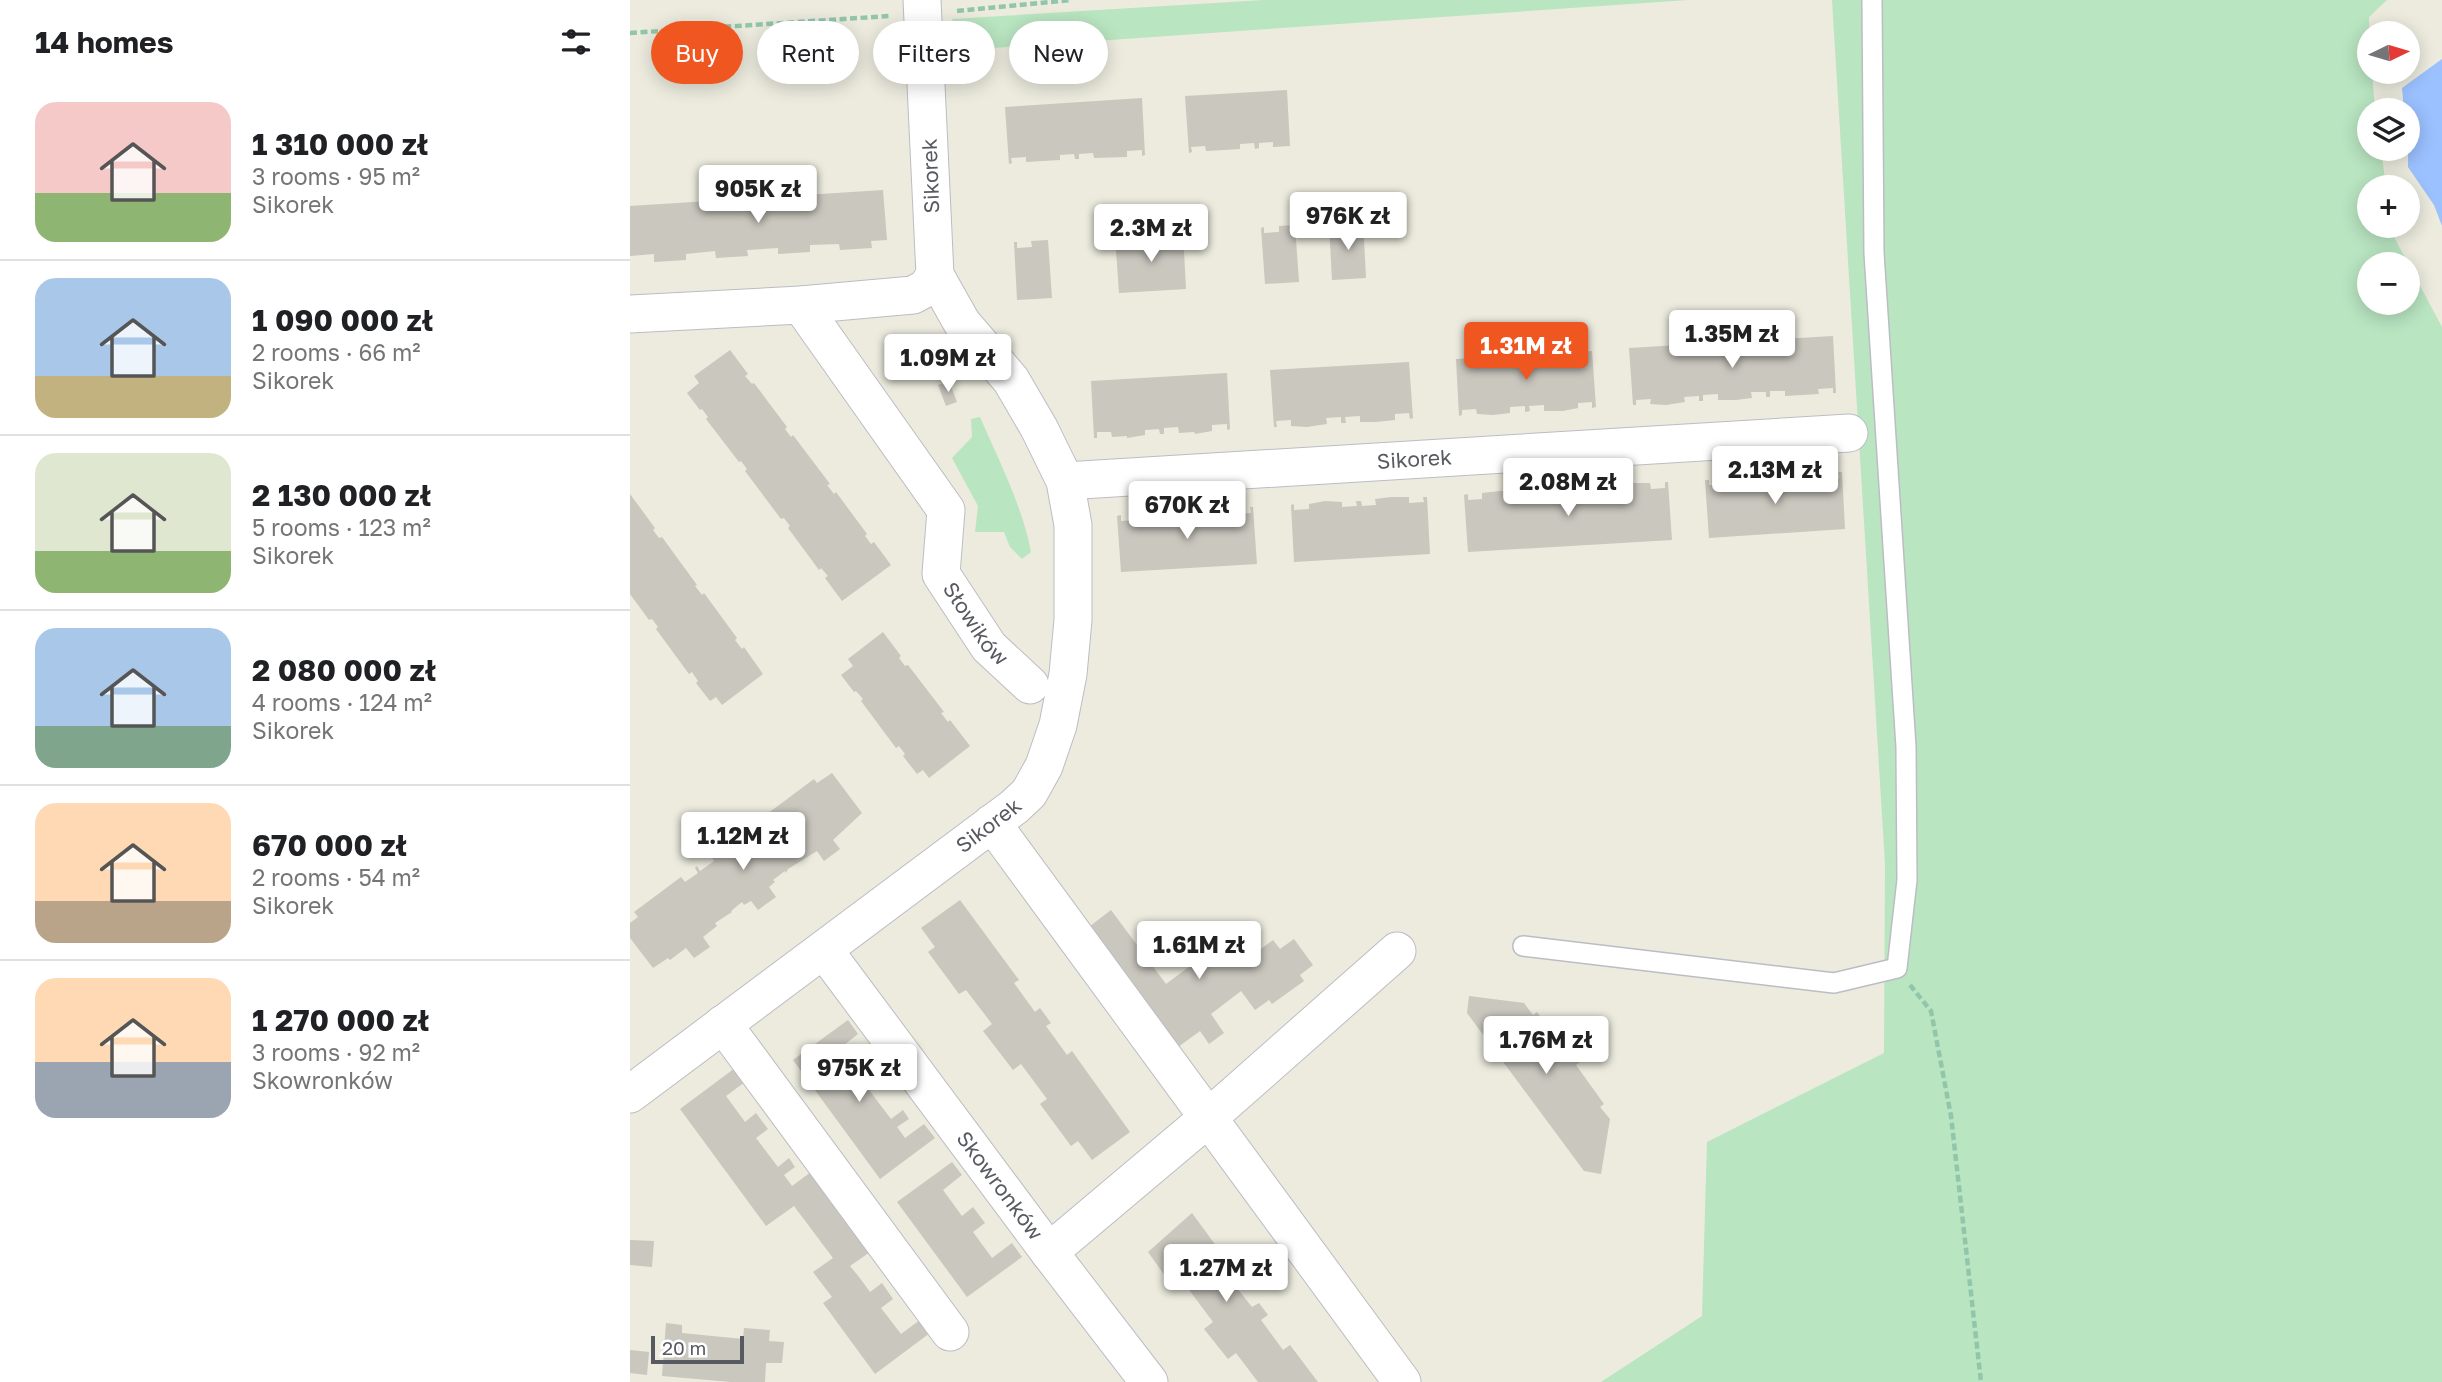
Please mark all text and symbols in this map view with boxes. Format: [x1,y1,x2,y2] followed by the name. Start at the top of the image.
[651,21,743,84] chip: Buy
[757,21,859,84] chip: Rent
[873,21,995,84] chip: Filters
[1009,21,1108,84] chip: New
[2357,21,2420,84] north arrow
[2357,21,2420,315] map controls
[557,23,595,61] icon: filters
[35,24,174,60] text: 14 homes
[2357,98,2420,161] button: layers
[252,126,428,162] text: 1 310 000 zł
[91,130,175,214] icon: home
[916,138,944,214] street label: Sikorek
[252,162,420,190] text: 3 rooms · 95 m²
[693,166,823,225] pin: 905K zł
[715,174,801,202] text: 905K zł
[2357,175,2420,238] button: +
[252,190,334,218] text: Sikorek
[1283,192,1413,252] pin: 976K zł
[1306,201,1390,229] text: 976K zł
[1086,204,1216,264] pin: 2.3M zł
[1110,213,1192,241] text: 2.3M zł
[2357,252,2420,315] button: −
[252,302,433,338] text: 1 090 000 zł
[91,306,175,390] icon: home
[1660,310,1804,370] pin: 1.35M zł
[1685,319,1779,347] text: 1.35M zł
[1454,322,1598,382] pin: 1.31M zł
[1480,331,1572,359] text: 1.31M zł
[876,334,1020,394] pin: 1.09M zł
[252,338,421,366] text: 2 rooms · 66 m²
[900,343,996,371] text: 1.09M zł
[252,366,334,394] text: Sikorek
[1376,443,1453,474] street label: Sikorek
[1703,447,1847,506] pin: 2.13M zł
[1728,455,1822,483] text: 2.13M zł
[1496,458,1640,518] pin: 2.08M zł
[1519,467,1617,495] text: 2.08M zł
[252,477,431,513] text: 2 130 000 zł
[91,481,175,565] icon: home
[1122,482,1252,541] pin: 670K zł
[1145,490,1229,518] text: 670K zł
[252,513,431,541] text: 5 rooms · 123 m²
[252,541,334,569] text: Sikorek
[938,577,1014,670] street label: Słowików
[252,652,436,688] text: 2 080 000 zł
[91,656,175,740] icon: home
[252,688,432,716] text: 4 rooms · 124 m²
[252,716,334,744] text: Sikorek
[950,792,1027,858] street label: Sikorek
[671,812,815,872] pin: 1.12M zł
[697,821,789,849] text: 1.12M zł
[252,827,407,863] text: 670 000 zł
[91,831,175,915] icon: home
[252,863,420,891] text: 2 rooms · 54 m²
[252,891,334,919] text: Sikorek
[1127,922,1271,981] pin: 1.61M zł
[1153,930,1245,958] text: 1.61M zł
[252,1002,429,1038] text: 1 270 000 zł
[91,1006,175,1090] icon: home
[1474,1016,1618,1076] pin: 1.76M zł
[1500,1025,1592,1053] text: 1.76M zł
[252,1038,420,1066] text: 3 rooms · 92 m²
[794,1044,924,1104] pin: 975K zł
[817,1053,901,1081] text: 975K zł
[252,1066,393,1094] text: Skowronków
[952,1126,1049,1245] street label: Skowronków
[1154,1244,1298,1304] pin: 1.27M zł
[1180,1253,1272,1281] text: 1.27M zł
[651,1333,744,1365] scale bar
[662,1336,706,1359] text: 20 m

